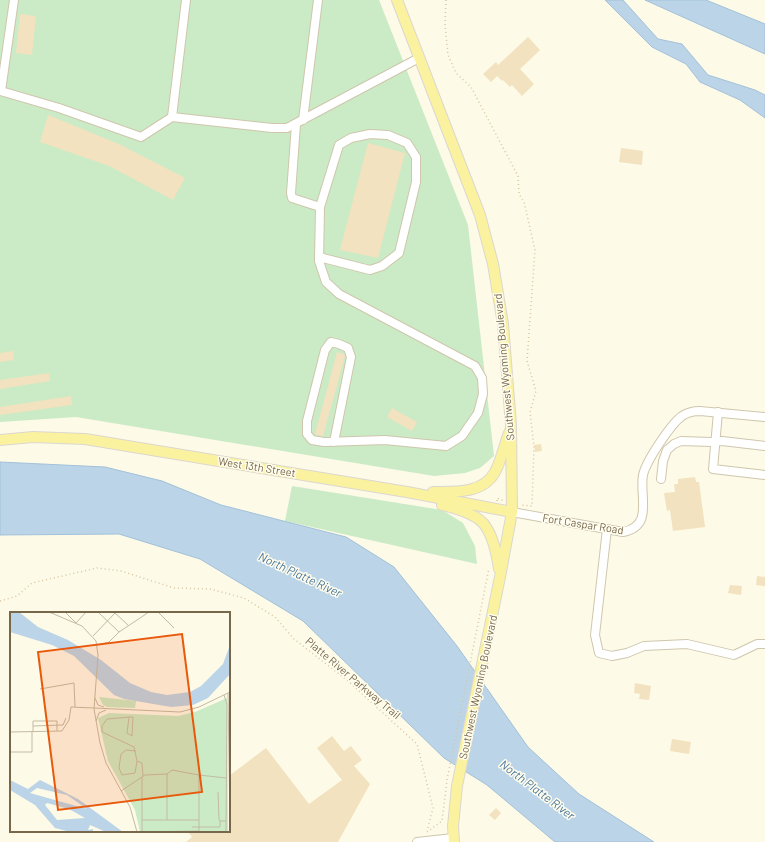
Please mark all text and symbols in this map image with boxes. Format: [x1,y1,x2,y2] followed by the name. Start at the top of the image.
[491,293,516,441] street label: Southwest Wyoming Boulevard
[218,454,297,479] street label: West 13th Street
[542,511,625,536] street label: Fort Caspar Road
[257,549,345,600] water label: North Platte River
[10,612,230,832] inset map
[456,614,499,760] street label: Southwest Wyoming Boulevard
[303,634,403,721] street label: Platte River Parkway Trail
[497,757,578,822] water label: North Platte River

